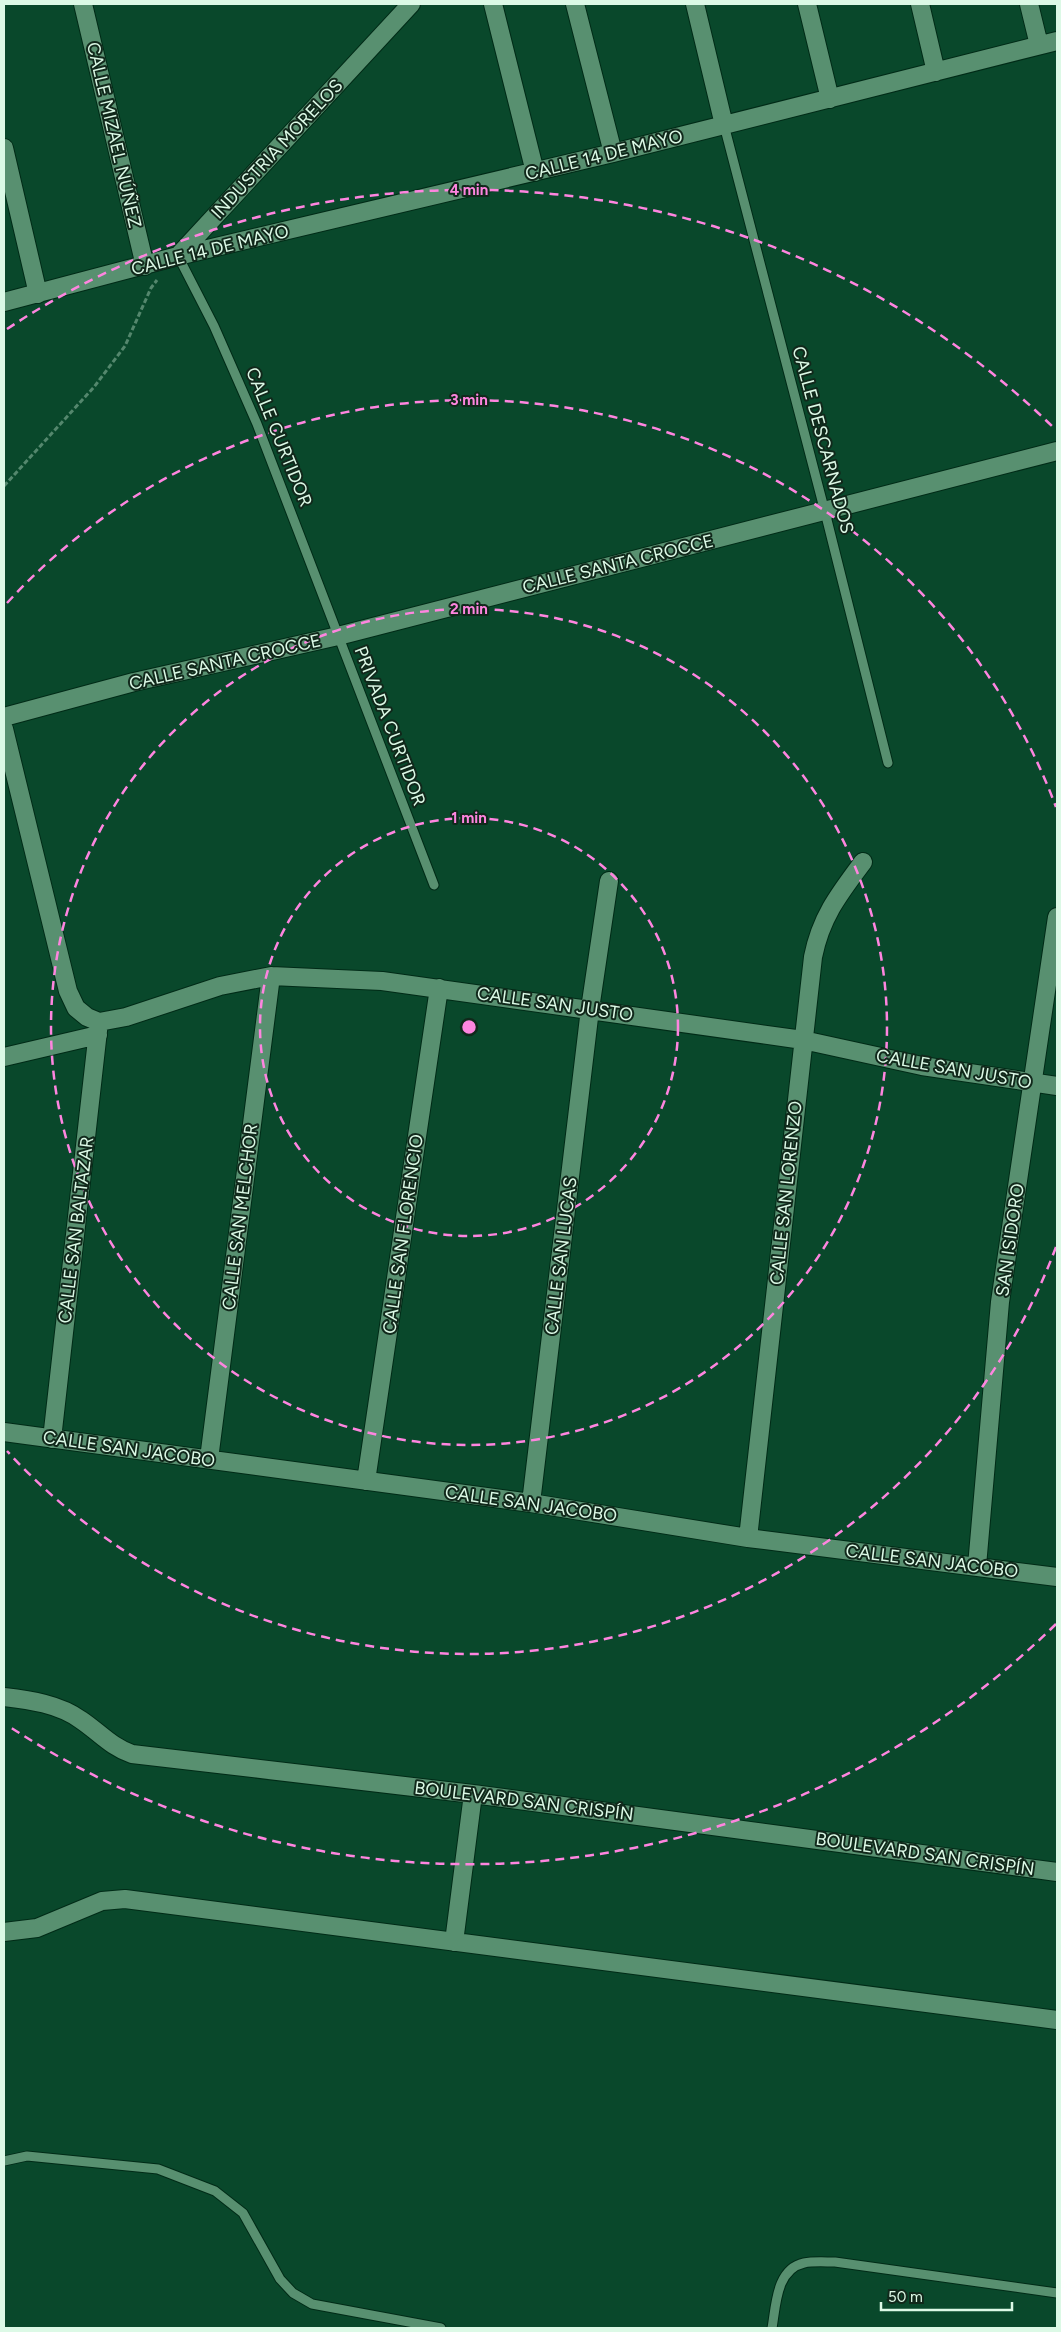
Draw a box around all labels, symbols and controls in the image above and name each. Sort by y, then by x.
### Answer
street label: CALLE MIZAEL NÚÑEZ [82,40,146,230]
street label: INDUSTRIA MORELOS [207,75,347,223]
street label: CALLE 14 DE MAYO [523,125,685,185]
text: 4 min [450,181,488,199]
street label: CALLE 14 DE MAYO [129,220,291,280]
street label: CALLE DESCARNADOS [787,344,859,536]
street label: CALLE CURTIDOR [241,364,317,510]
text: 3 min [450,391,488,409]
street label: CALLE SANTA CROCCE [520,530,716,598]
text: 2 min [450,600,488,618]
street label: CALLE SANTA CROCCE [127,629,323,695]
street label: PRIVADA CURTIDOR [349,643,431,809]
text: 1 min [451,809,487,827]
street label: CALLE SAN JUSTO [475,982,635,1026]
centre of rings [460,1018,478,1036]
street label: CALLE SAN JUSTO [875,1044,1034,1094]
street label: CALLE SAN LORENZO [765,1100,807,1286]
street label: CALLE SAN MELCHOR [218,1123,262,1311]
street label: CALLE SAN FLORENCIO [378,1133,428,1335]
street label: CALLE SAN BALTAZAR [54,1136,98,1324]
street label: CALLE SAN LUCAS [540,1176,582,1336]
street label: SAN ISIDORO [991,1182,1029,1298]
street label: CALLE SAN JACOBO [42,1426,217,1472]
street label: CALLE SAN JACOBO [444,1481,619,1527]
street label: CALLE SAN JACOBO [845,1540,1020,1582]
street label: BOULEVARD SAN CRISPÍN [413,1777,635,1825]
street label: BOULEVARD SAN CRISPÍN [814,1828,1036,1880]
scale bar [881,2280,1012,2312]
text: 50 m [888,2288,923,2306]

